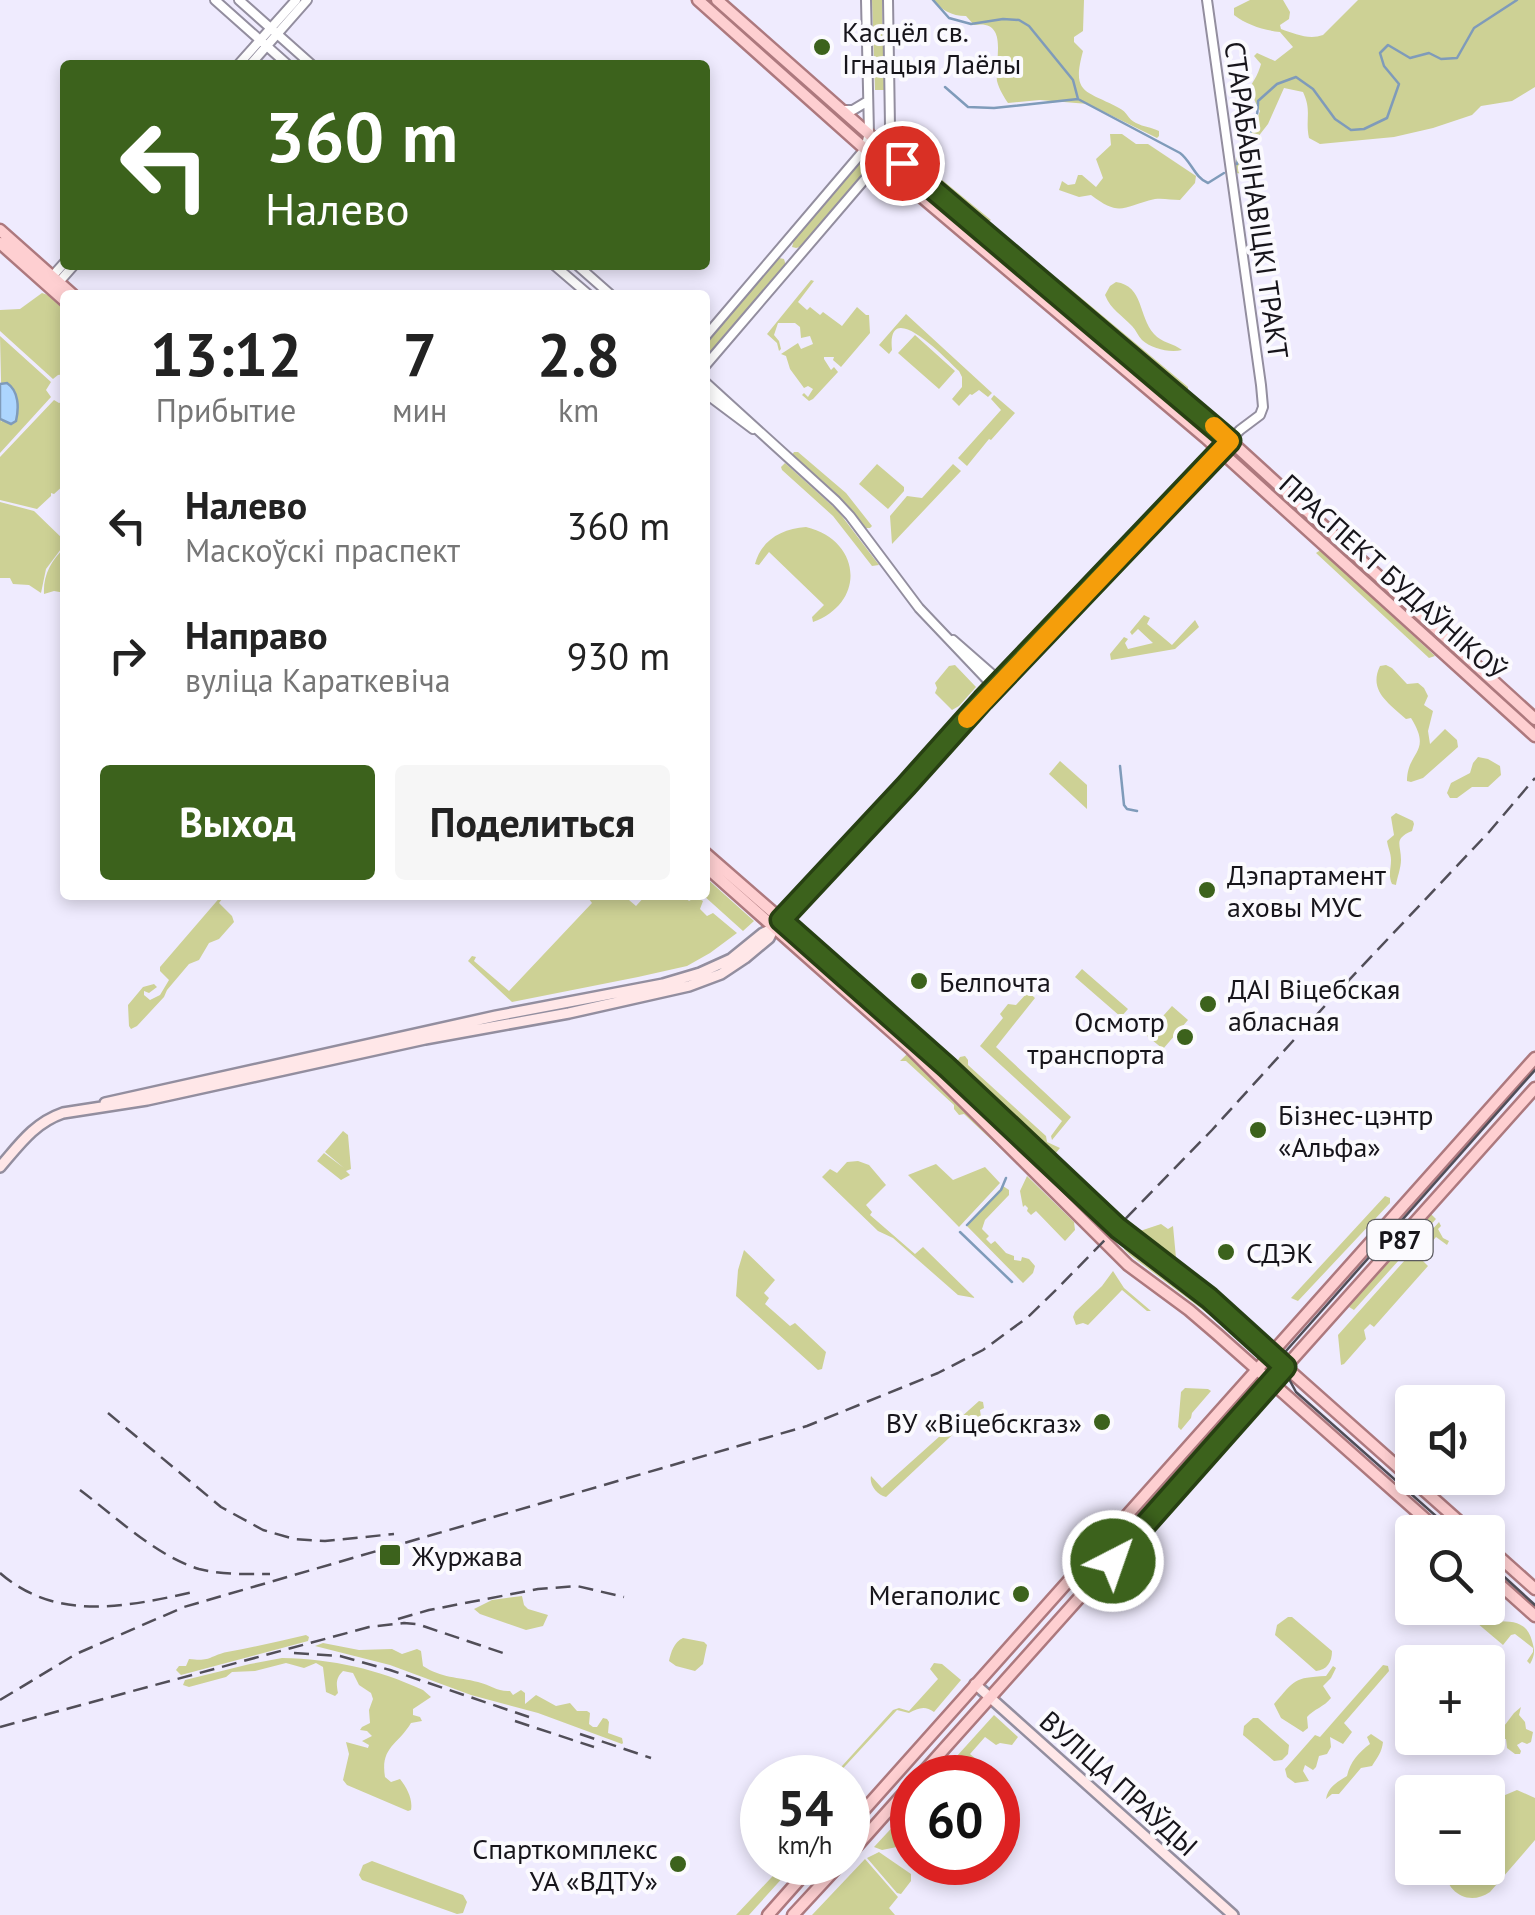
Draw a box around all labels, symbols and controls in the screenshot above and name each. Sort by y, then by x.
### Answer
place label: Касцёл св. Ігнацыя Лаёлы [842,13,1021,82]
marker: Касцёл св. Ігнацыя Лаёлы [811,36,833,58]
street label: СТАРАБАБІНАВІЦКІ ТРАКТ [1216,39,1298,362]
text: 360 m [265,91,458,181]
icon: left [100,100,230,230]
pin [860,121,945,206]
icon: arrive [875,136,930,191]
text: Налево [265,179,410,237]
text: 13:12 [150,315,302,393]
text: 7 [403,315,437,393]
text: 2.8 [537,315,620,393]
text: Прибытие [156,389,296,431]
text: мин [392,389,447,431]
text: km [558,389,599,431]
street label: ПРАСПЕКТ БУДАЎНІКОЎ [1272,465,1514,689]
text: Налево [185,480,307,529]
icon: left [100,498,155,553]
text: 360 m [567,501,670,550]
text: Маскоўскі праспект [185,529,460,571]
text: Направо [185,610,328,659]
icon: right [100,628,155,683]
text: 930 m [567,631,670,680]
text: вуліца Караткевіча [185,659,451,701]
button: Выход [100,765,375,880]
button: Поделиться [395,765,670,880]
place label: Дэпартамент аховы МУС [1227,856,1387,925]
marker: Дэпартамент аховы МУС [1196,879,1218,901]
place label: Белпочта [939,963,1051,1000]
marker: Белпочта [908,970,930,992]
place label: ДАІ Віцебская абласная [1228,970,1400,1039]
marker: ДАІ Віцебская абласная [1197,993,1219,1015]
place label: Осмотр транспорта [1027,1003,1165,1072]
marker: Осмотр транспорта [1174,1026,1196,1048]
place label: Бізнес-цэнтр «Альфа» [1278,1096,1434,1165]
marker: Бізнес-цэнтр «Альфа» [1247,1119,1269,1141]
road number: Р87 [1368,1220,1432,1260]
place label: СДЭК [1246,1234,1313,1271]
marker: СДЭК [1215,1241,1237,1263]
map controls [1395,1385,1505,1885]
button: sound [1395,1385,1505,1495]
place label: ВУ «Віцебскгаз» [886,1404,1082,1441]
marker: ВУ «Віцебскгаз» [1091,1411,1113,1433]
position arrow [1061,1509,1165,1613]
button: search [1395,1515,1505,1625]
place label: Журжава [411,1537,523,1574]
marker: Журжава [377,1542,403,1568]
place label: Мегаполис [869,1576,1001,1613]
marker: Мегаполис [1010,1583,1032,1605]
button: + [1395,1645,1505,1755]
street label: ВУЛІЦА ПРАЎДЫ [1032,1702,1206,1864]
speed limit sign: 60 [890,1755,1020,1885]
text: 54 [777,1775,833,1840]
button: − [1395,1775,1505,1885]
text: km/h [778,1829,832,1861]
place label: Спарткомплекс УА «ВДТУ» [472,1830,658,1899]
marker: Спарткомплекс УА «ВДТУ» [667,1853,689,1875]

